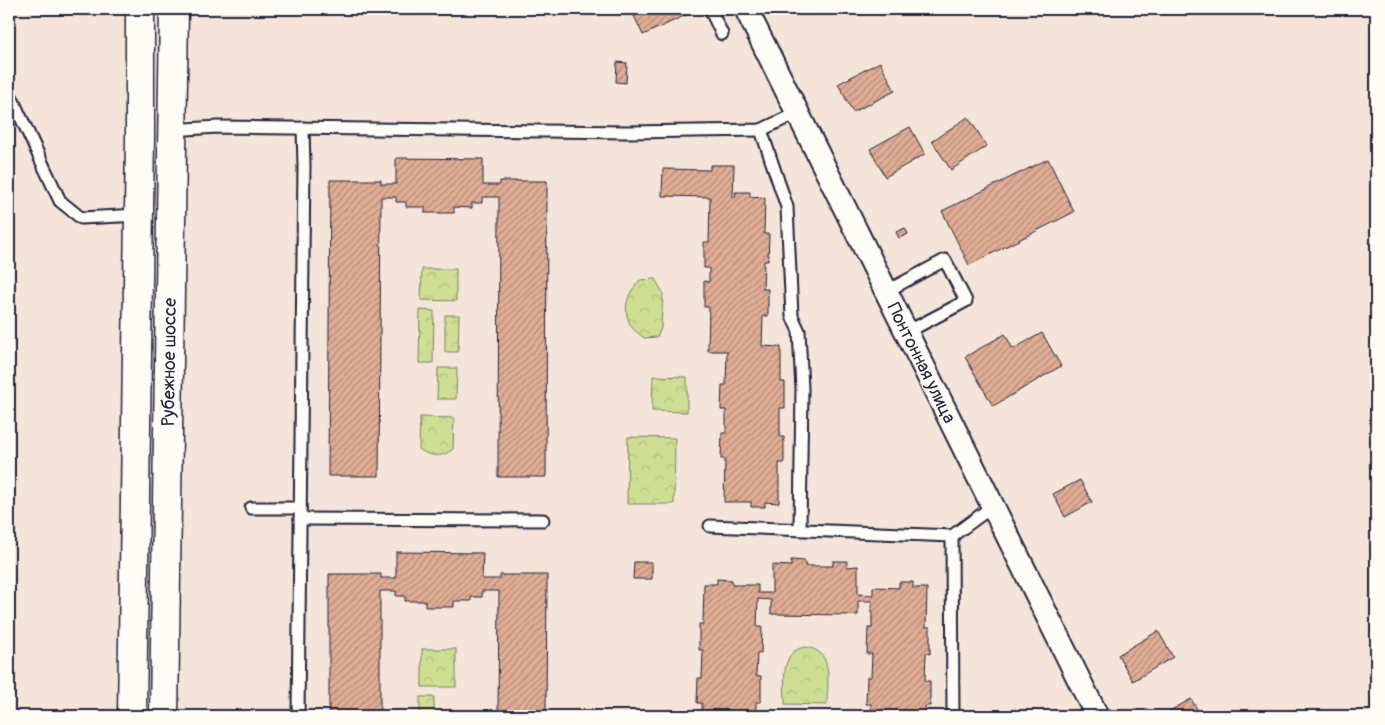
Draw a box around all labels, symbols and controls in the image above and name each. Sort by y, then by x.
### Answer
street label: Рубежное шоссе [157,298,182,426]
street label: Понтонная улица [882,299,961,427]

